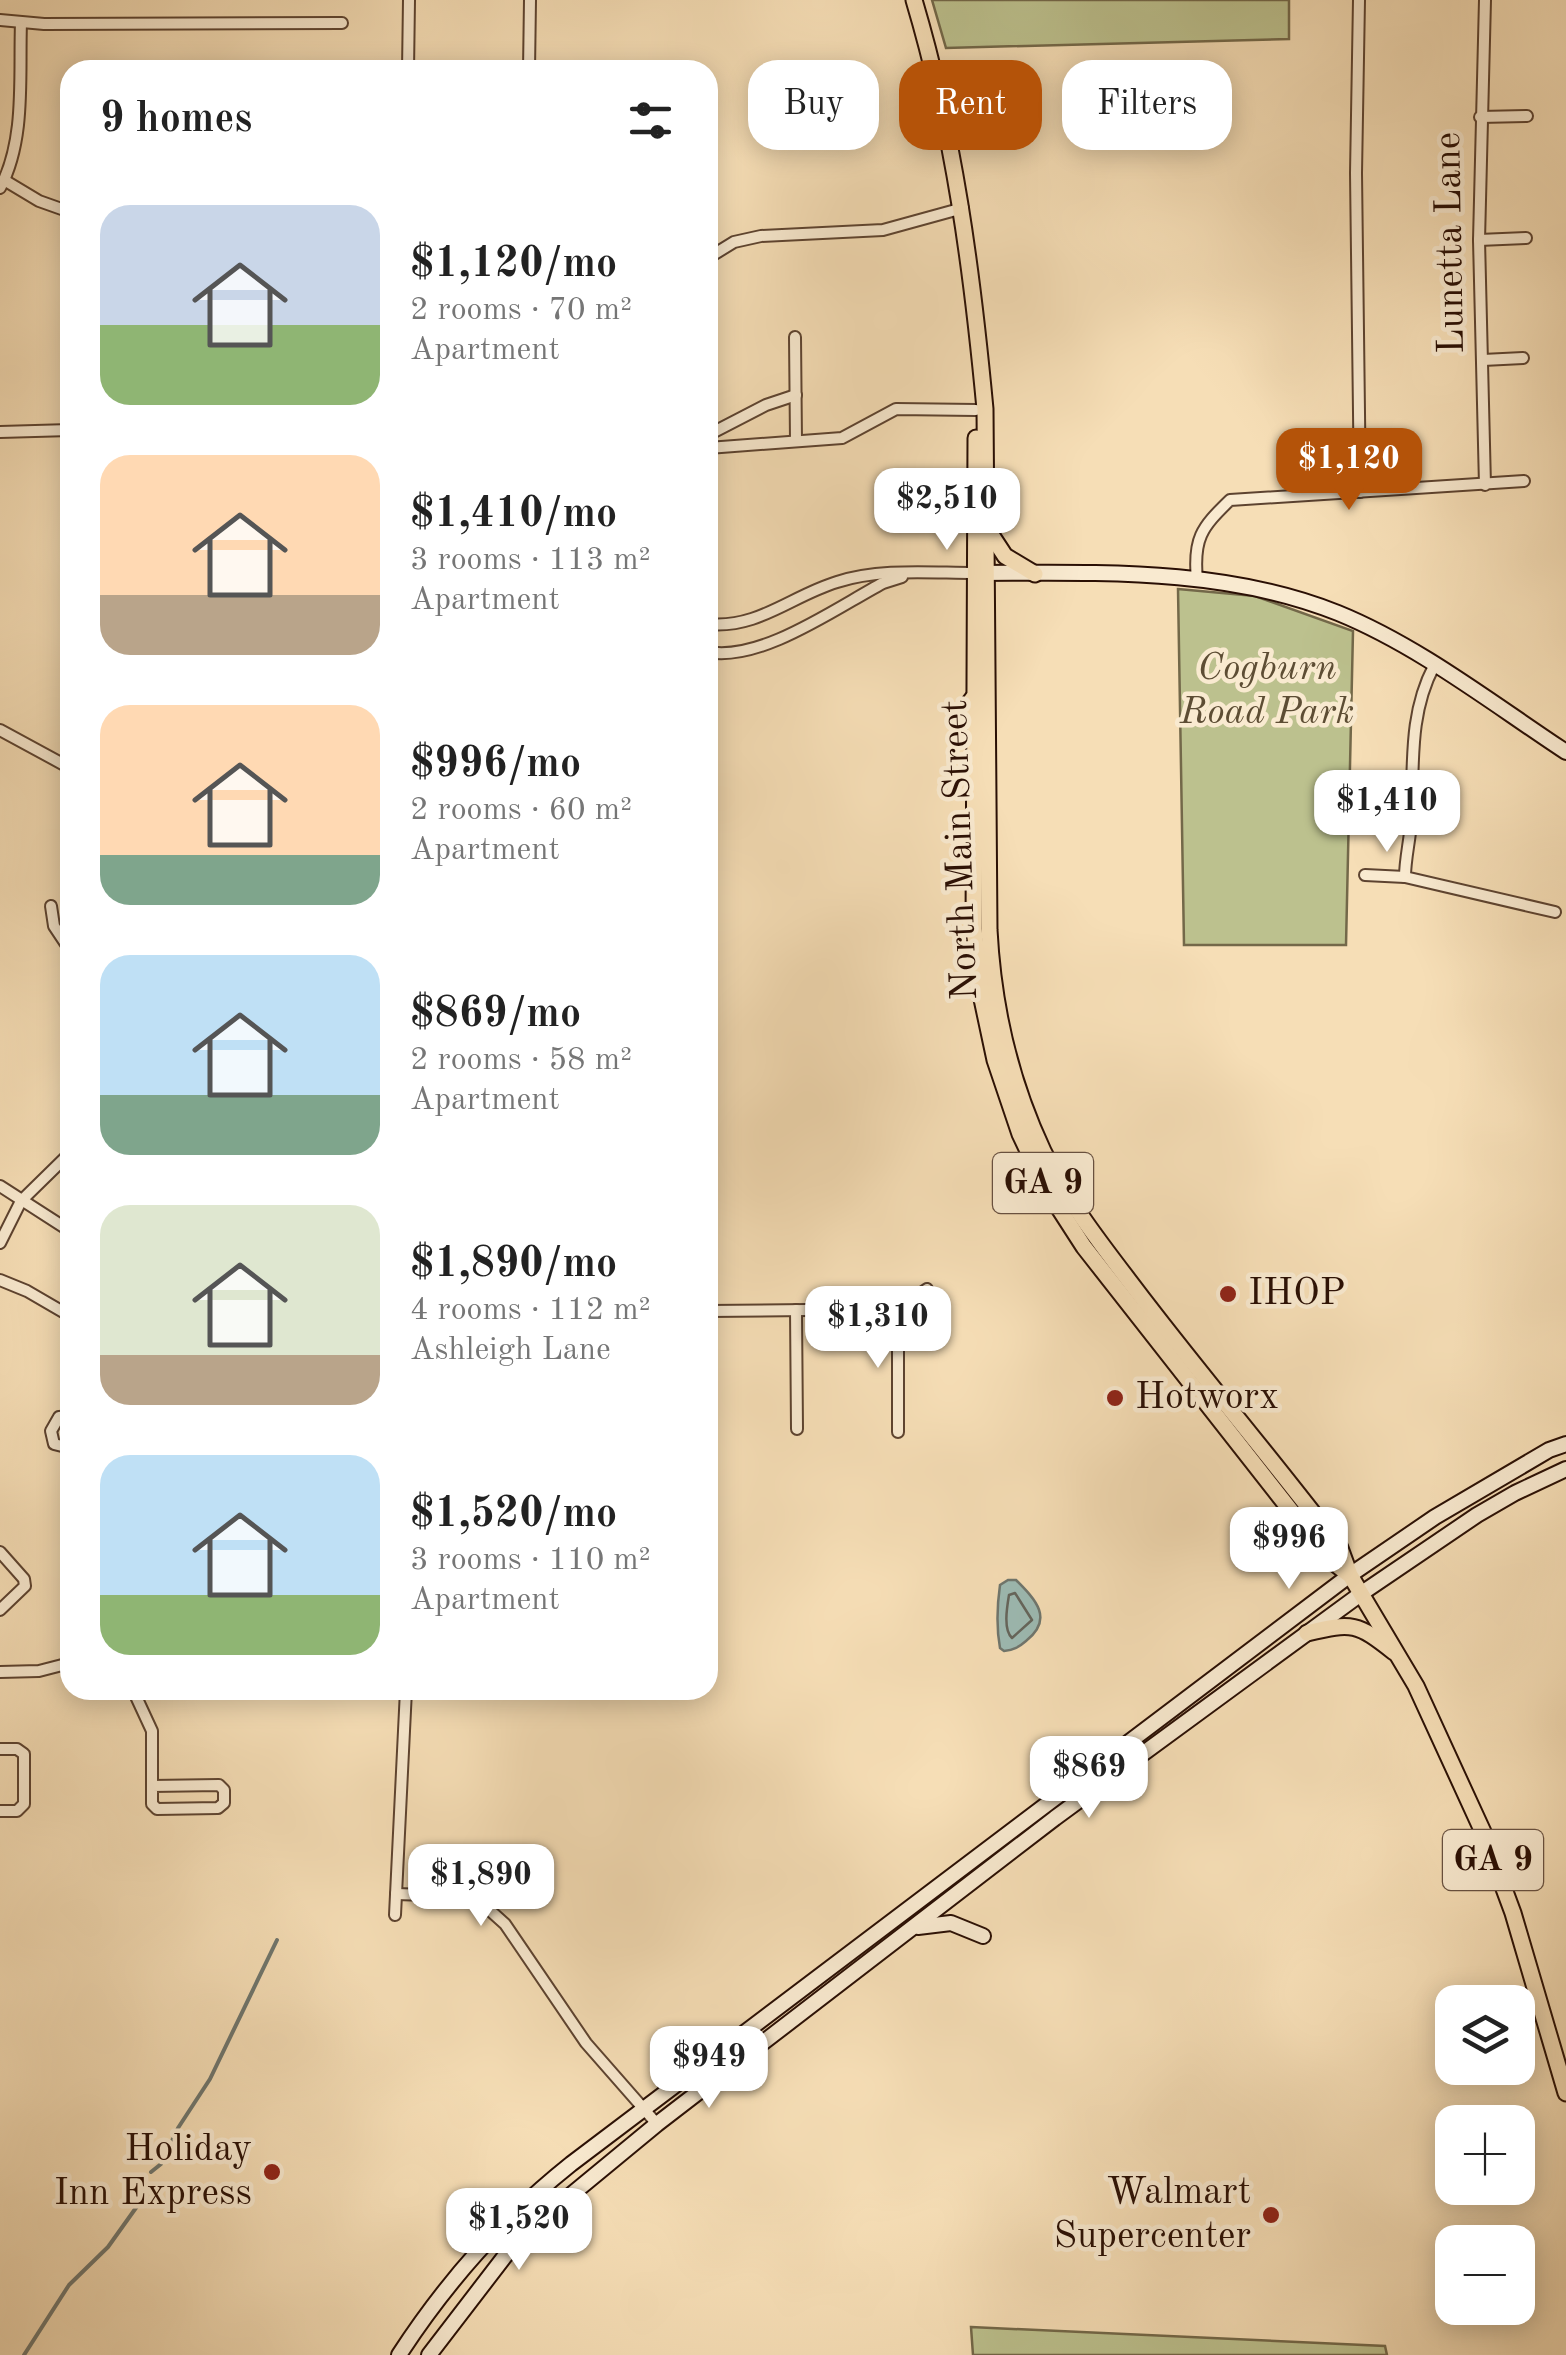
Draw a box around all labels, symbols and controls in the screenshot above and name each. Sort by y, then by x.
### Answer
chip: Buy [748,60,879,150]
chip: Rent [899,60,1042,150]
chip: Filters [1062,60,1232,150]
icon: filters [623,93,678,148]
text: 9 homes [100,99,252,141]
street label: Lunetta Lane [1430,132,1472,354]
text: $1,120/mo [410,244,617,286]
icon: home [180,245,300,365]
text: 2 rooms · 70 m² [410,295,632,327]
text: Apartment [410,335,560,367]
pin: $1,120 [1268,428,1430,513]
text: $1,120 [1298,444,1400,476]
pin: $2,510 [866,468,1028,553]
text: $2,510 [896,484,998,516]
text: $1,410/mo [410,494,617,536]
icon: home [180,495,300,615]
text: 3 rooms · 113 m² [410,545,651,577]
text: Apartment [410,585,560,617]
park label: Cogburn Road Park [1179,650,1354,732]
street label: North Main Street [937,699,985,1001]
text: $996/mo [410,744,581,786]
icon: home [180,745,300,865]
pin: $1,410 [1306,770,1468,855]
text: $1,410 [1336,786,1438,818]
text: 2 rooms · 60 m² [410,795,632,827]
text: Apartment [410,835,560,867]
text: $869/mo [410,994,581,1036]
icon: home [180,995,300,1115]
text: 2 rooms · 58 m² [410,1045,632,1077]
text: Apartment [410,1085,560,1117]
road number: GA 9 [993,1153,1093,1213]
text: $1,890/mo [410,1244,617,1286]
icon: home [180,1245,300,1365]
place label: IHOP [1248,1275,1345,1313]
marker: IHOP [1217,1283,1239,1305]
pin: $1,310 [797,1286,959,1371]
text: 4 rooms · 112 m² [410,1295,651,1327]
text: $1,310 [827,1302,929,1334]
text: Ashleigh Lane [410,1335,611,1367]
place label: Hotworx [1135,1379,1279,1417]
marker: Hotworx [1104,1387,1126,1409]
text: $1,520/mo [410,1494,617,1536]
icon: home [180,1495,300,1615]
pin: $996 [1230,1507,1348,1592]
text: $996 [1252,1523,1326,1555]
text: 3 rooms · 110 m² [410,1545,651,1577]
text: Apartment [410,1585,560,1617]
pin: $869 [1030,1736,1148,1821]
text: $869 [1052,1752,1126,1784]
road number: GA 9 [1443,1830,1543,1890]
pin: $1,890 [400,1844,562,1929]
text: $1,890 [430,1860,532,1892]
map controls [1435,1985,1535,2325]
button: layers [1435,1985,1535,2085]
pin: $949 [650,2026,768,2111]
text: $949 [672,2042,746,2074]
button: + [1435,2105,1535,2205]
place label: Holiday Inn Express [54,2131,252,2213]
marker: Holiday Inn Express [261,2161,283,2183]
place label: Walmart Supercenter [1053,2174,1251,2256]
pin: $1,520 [438,2188,600,2273]
text: $1,520 [468,2204,570,2236]
marker: Walmart Supercenter [1260,2204,1282,2226]
button: − [1435,2225,1535,2325]

